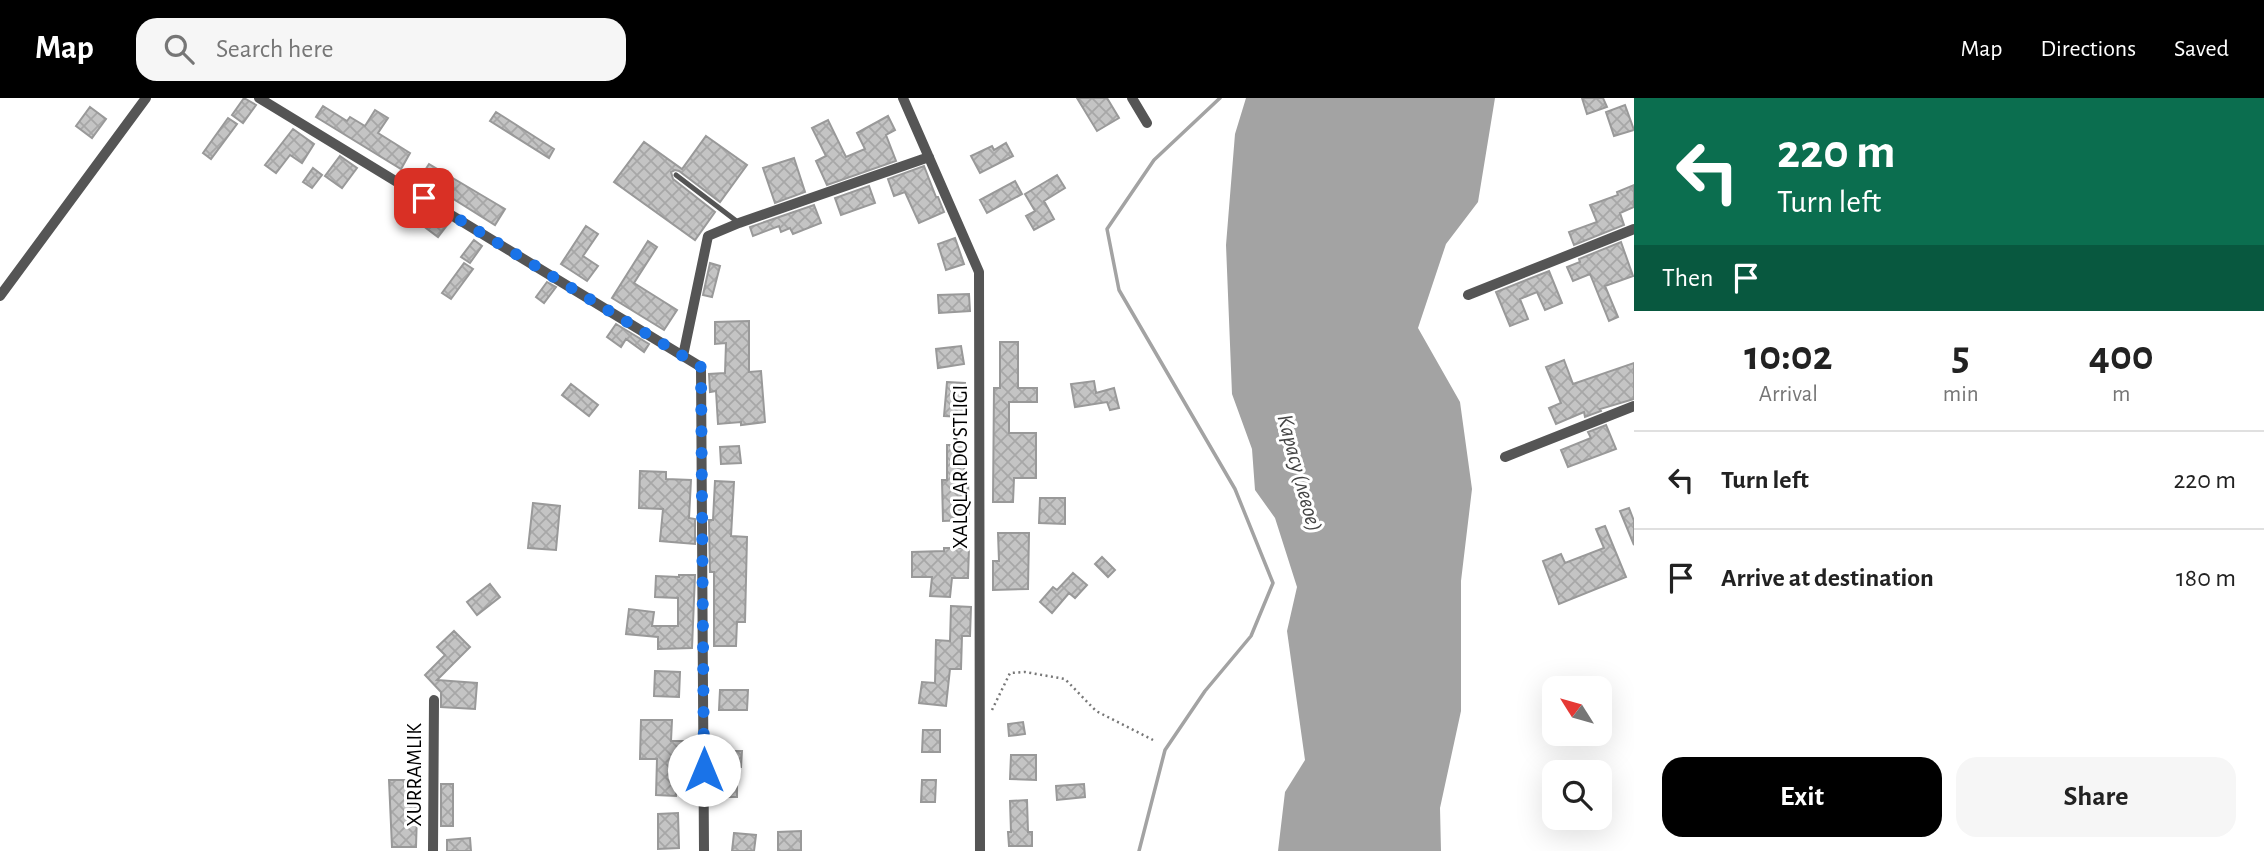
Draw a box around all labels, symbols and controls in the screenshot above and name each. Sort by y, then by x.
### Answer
search box [136,18,626,81]
icon: search [160,30,198,68]
text: Map [35,32,94,65]
text: Search here [216,36,334,62]
text: Map [1960,37,2002,61]
text: Directions [2040,37,2136,61]
text: Saved [2174,37,2229,61]
icon: left [1662,126,1753,217]
text: 220 m [1777,128,1896,177]
pin [394,168,454,228]
icon: arrive [405,179,443,217]
text: Turn left [1777,186,1881,218]
icon: arrive [1727,259,1765,297]
text: Then [1662,265,1713,291]
text: 10:02 [1744,335,1833,377]
text: 5 [1952,335,1970,377]
text: 400 [2089,335,2154,377]
text: Arrival [1759,383,1818,406]
text: min [1943,383,1979,406]
text: m [2112,383,2130,406]
street label: XALQLAR DO'STLIGI [950,385,971,549]
water label: Карасу (левое) [1272,412,1326,534]
icon: left [1662,461,1700,499]
text: Turn left [1721,467,1809,493]
text: 220 m [2174,467,2236,493]
icon: arrive [1662,559,1700,597]
text: Arrive at destination [1721,565,1934,591]
text: 180 m [2176,565,2236,591]
north arrow [1542,676,1612,746]
map controls [1542,676,1612,830]
street label: XURRAMLIK [404,723,425,827]
position arrow [667,733,741,807]
button: Exit [1662,757,1942,837]
button: Share [1956,757,2236,837]
button: search [1542,760,1612,830]

